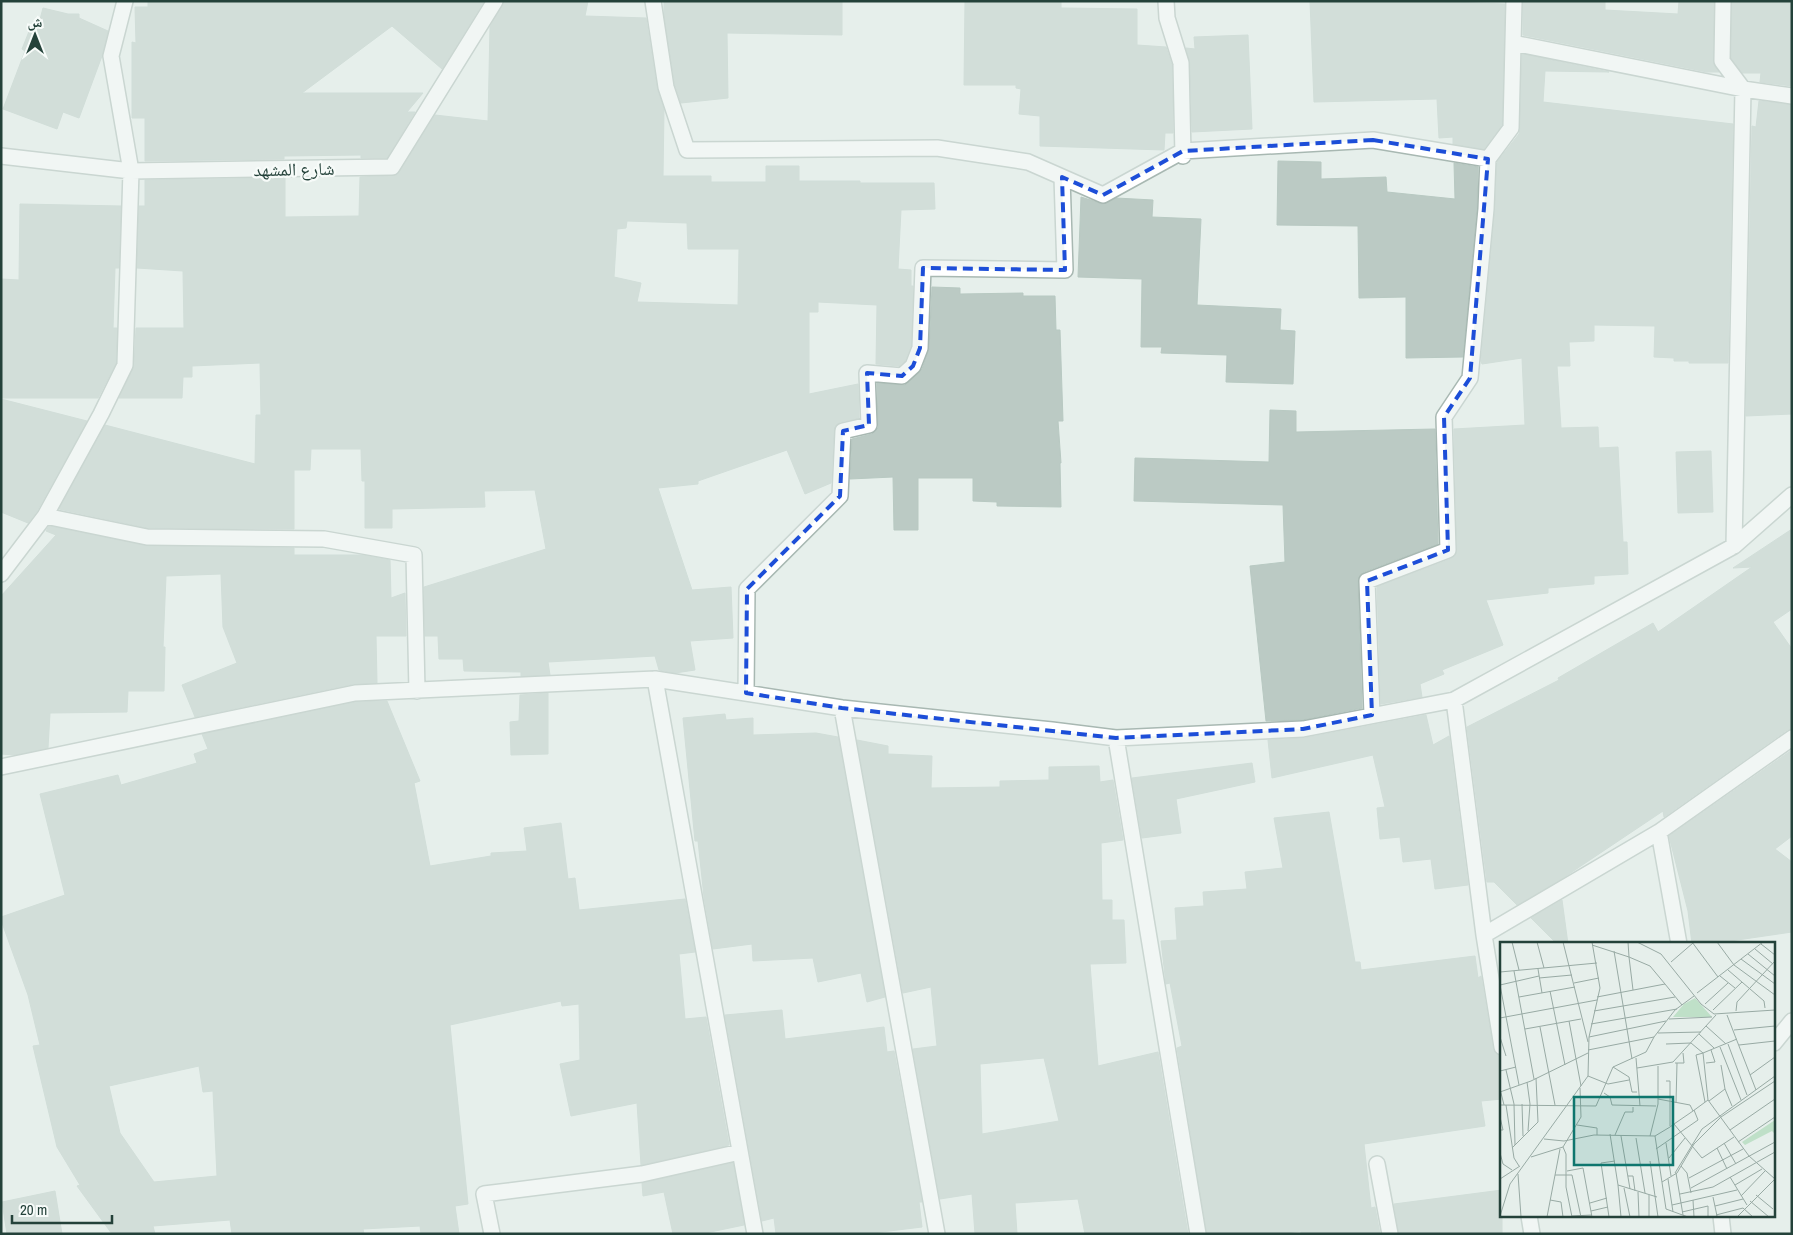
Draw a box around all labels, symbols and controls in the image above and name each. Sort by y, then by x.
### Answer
north arrow [10,10,60,60]
text: ش [28,13,43,31]
street label: شارع المشهد [253,156,335,182]
inset map [1500,942,1776,1218]
scale bar [12,1192,112,1224]
text: 20 m [20,1199,47,1220]

